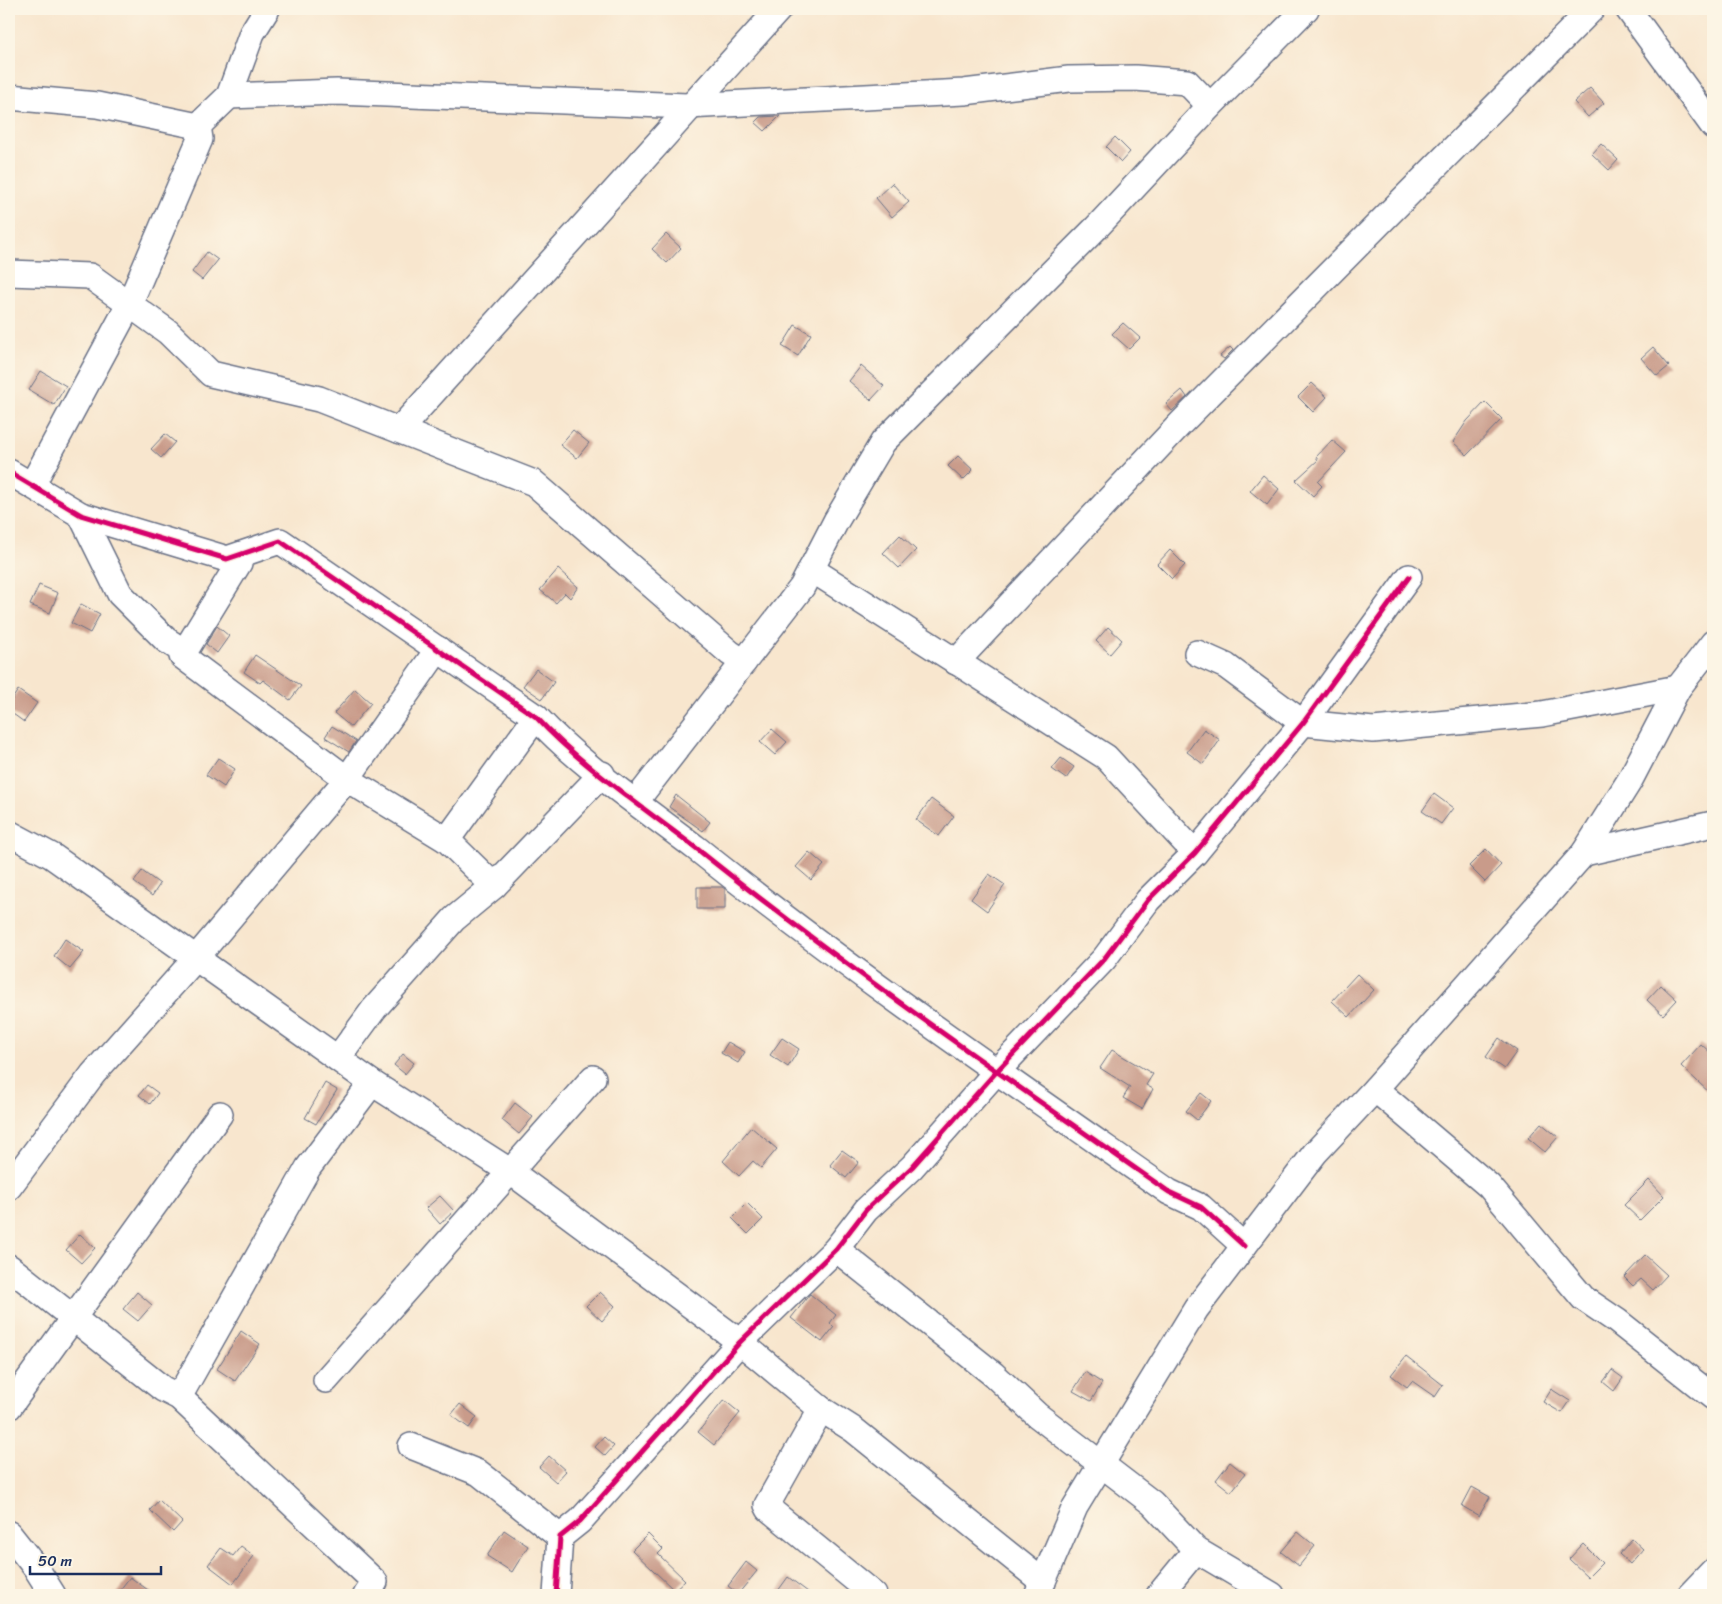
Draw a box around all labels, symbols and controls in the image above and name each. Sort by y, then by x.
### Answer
scale bar [30,1544,161,1576]
text: 50 m [38,1548,73,1574]

